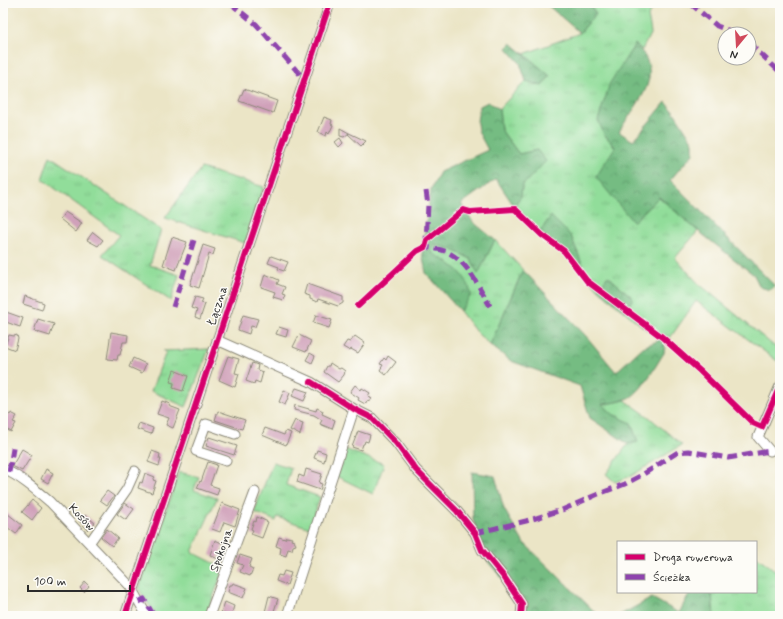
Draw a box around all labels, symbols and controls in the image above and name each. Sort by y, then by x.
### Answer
north arrow [717,26,757,66]
text: N [729,47,740,62]
street label: Łączna [204,284,232,328]
street label: Kosów [64,500,98,535]
street label: Spokojna [207,526,237,574]
legend [617,541,757,593]
text: Droga rowerowa [653,550,733,566]
scale bar [28,567,130,593]
text: Ścieżka [653,570,691,586]
text: 100 m [34,574,66,590]

